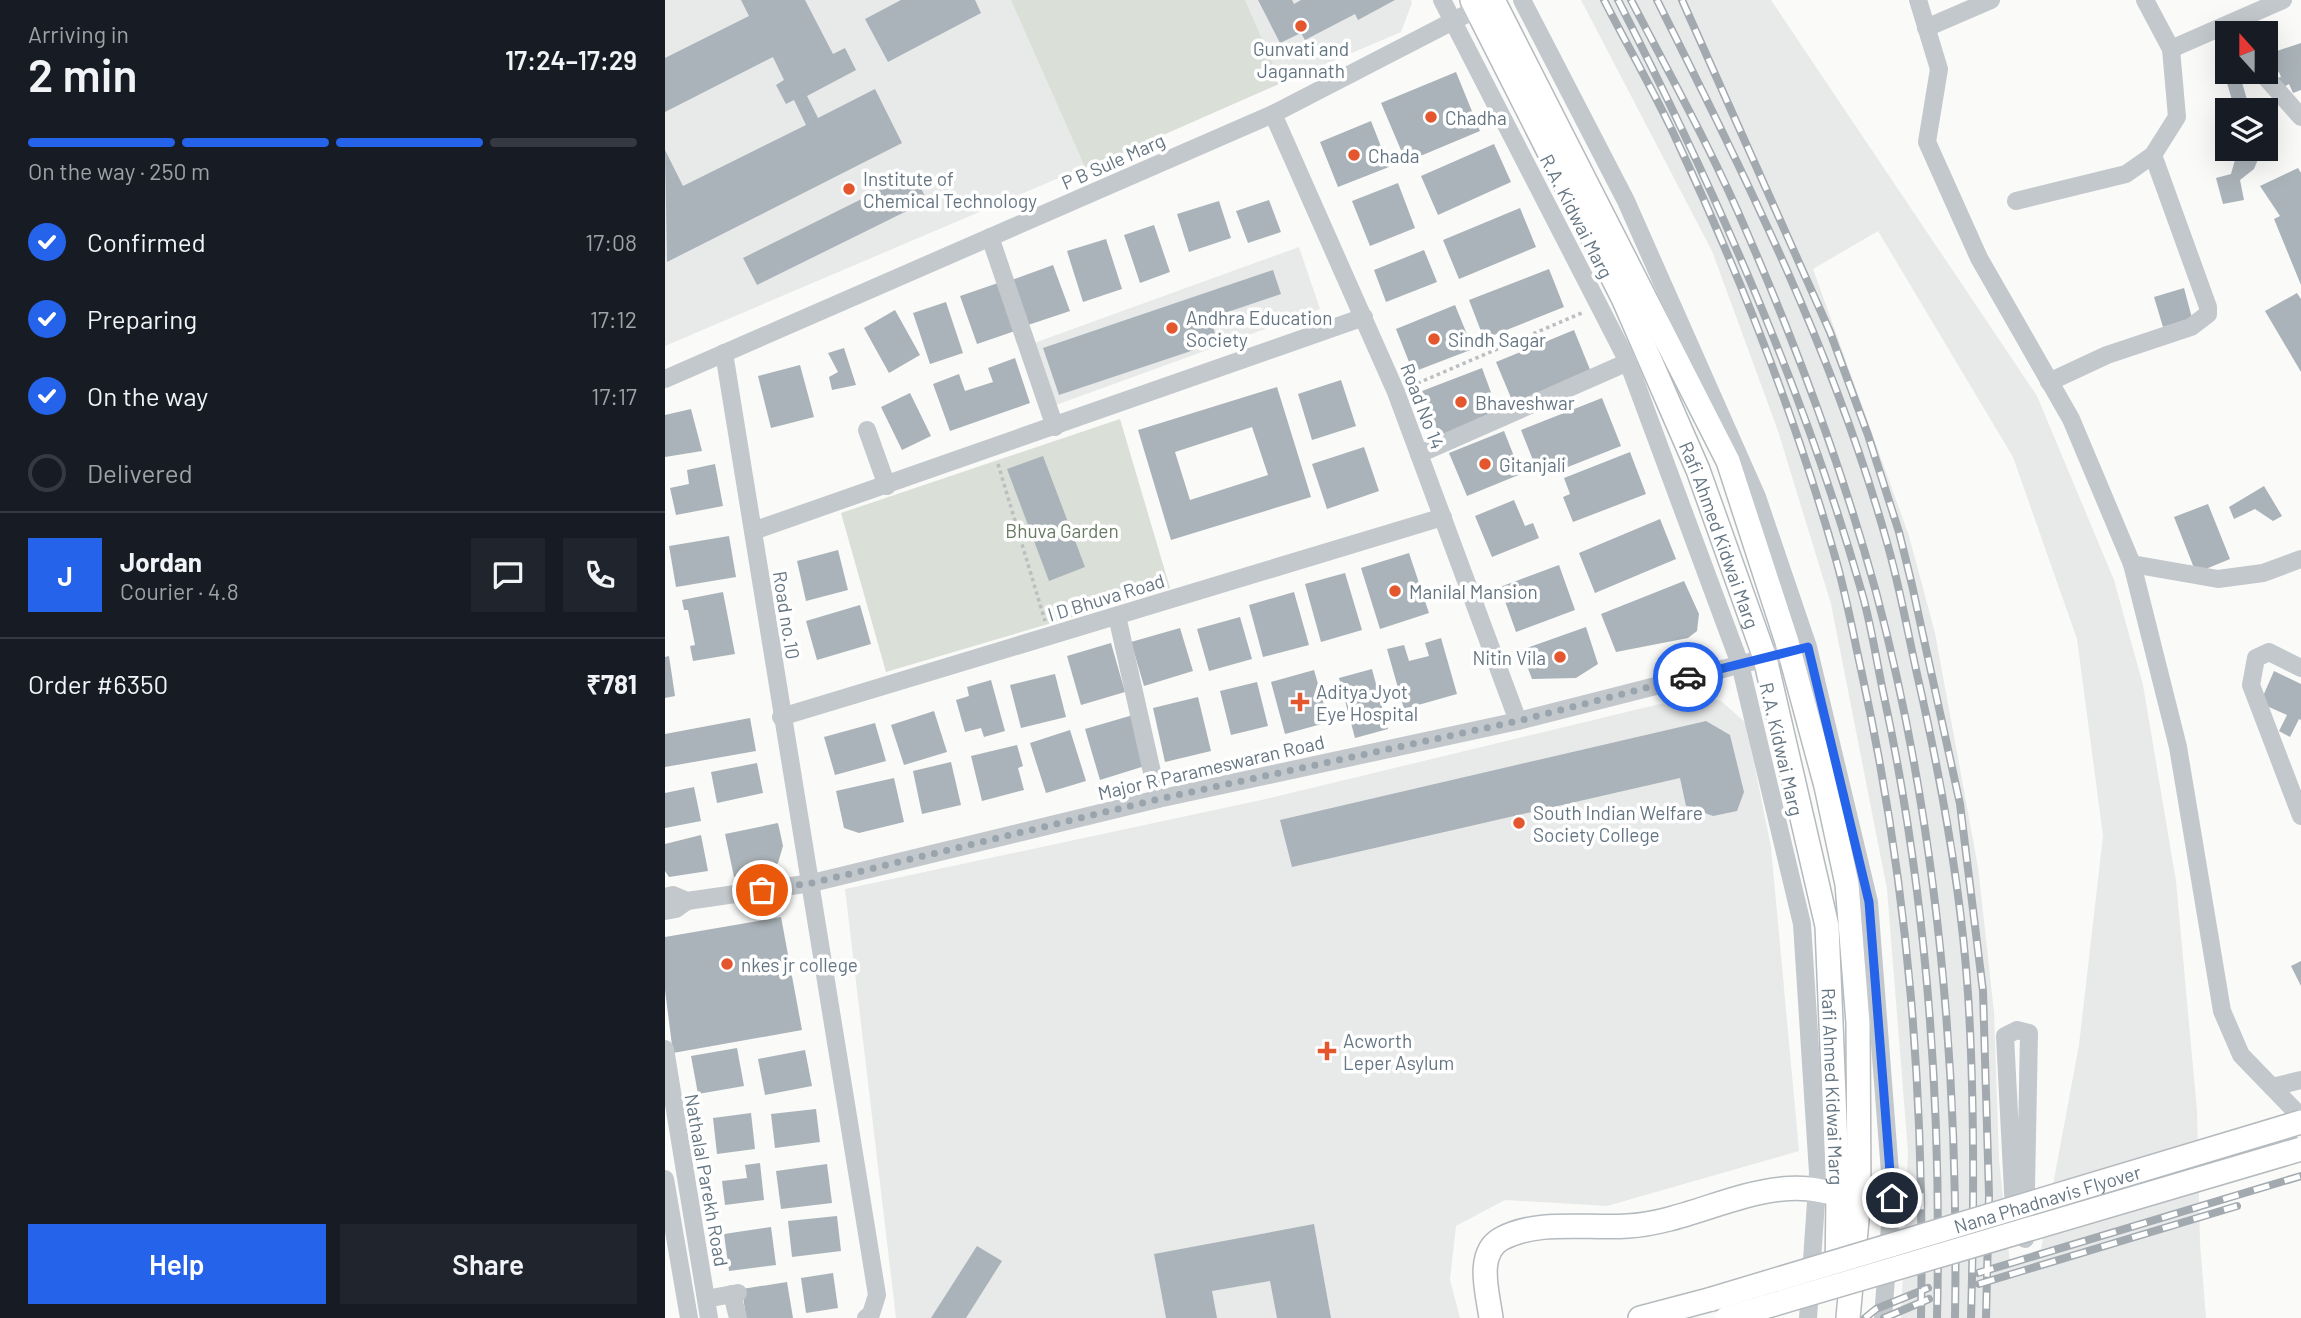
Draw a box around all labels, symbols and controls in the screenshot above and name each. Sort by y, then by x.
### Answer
marker: Gunvati and Jagannath [1293,18,1309,34]
text: Arriving in [28,20,129,48]
north arrow [2215,21,2279,84]
map controls [2215,21,2278,161]
place label: Gunvati and Jagannath [1253,37,1349,82]
text: 17:24–17:29 [505,44,637,75]
text: 2 min [28,46,137,101]
button: layers [2215,98,2278,161]
place label: Chadha [1445,106,1507,129]
marker: Chadha [1423,109,1439,125]
street label: P B Sule Marg [1058,128,1168,194]
place label: Chada [1368,144,1420,167]
marker: Chada [1346,147,1362,163]
street label: R.A. Kidwai Marg [1536,150,1618,282]
text: On the way · 250 m [28,157,210,185]
place label: Institute of Chemical Technology [863,167,1037,212]
marker: Institute of Chemical Technology [841,181,857,197]
icon: check [28,223,66,261]
text: Confirmed [87,226,206,257]
text: 17:08 [585,228,637,256]
icon: check [28,300,66,338]
text: Preparing [87,303,197,334]
text: 17:12 [590,305,637,333]
place label: Andhra Education Society [1186,306,1333,351]
marker: Andhra Education Society [1164,320,1180,336]
place label: Sindh Sagar [1448,328,1546,351]
marker: Sindh Sagar [1426,331,1442,347]
street label: Road No 14 [1396,360,1450,452]
icon: check [28,377,66,415]
text: On the way [87,380,208,411]
text: 17:17 [591,382,637,410]
place label: Bhaveshwar [1475,391,1575,414]
marker: Bhaveshwar [1453,394,1469,410]
street label: Rafi Ahmed Kidwai Marg [1675,438,1765,631]
place label: Gitanjali [1499,453,1566,476]
marker: Gitanjali [1477,456,1493,472]
text: Delivered [87,457,193,488]
park label: Bhuva Garden [1005,519,1119,542]
button: chat [471,538,545,612]
button: phone [563,538,637,612]
text: Jordan [120,546,202,577]
text: J [57,560,73,591]
street label: I D Bhuva Road [1045,568,1167,626]
street label: Road no.10 [769,569,805,661]
text: Courier · 4.8 [120,577,239,605]
place label: Manilal Mansion [1409,580,1538,603]
marker: Manilal Mansion [1387,583,1403,599]
courier [1653,642,1723,712]
place label: Nitin Vila [1472,646,1546,669]
marker: Nitin Vila [1552,649,1568,665]
icon: car [1669,658,1707,696]
text: Order #6350 [28,668,168,699]
text: ₹781 [586,668,637,699]
place label: Aditya Jyot Eye Hospital [1316,680,1418,725]
street label: R.A. Kidwai Marg [1755,680,1809,818]
marker: Aditya Jyot Eye Hospital [1290,692,1310,712]
street label: Major R Parameswaran Road [1095,730,1327,804]
place label: South Indian Welfare Society College [1533,801,1703,846]
marker: South Indian Welfare Society College [1511,815,1527,831]
pin [732,860,792,920]
icon: bag [743,871,781,909]
place label: nkes jr college [741,953,858,976]
marker: nkes jr college [719,956,735,972]
street label: Rafi Ahmed Kidwai Marg [1818,987,1849,1186]
place label: Acworth Leper Asylum [1343,1029,1454,1074]
marker: Acworth Leper Asylum [1317,1041,1337,1061]
street label: Nathalal Parekh Road [680,1092,734,1268]
street label: Nana Phadnavis Flyover [1951,1159,2143,1237]
pin [1862,1168,1922,1228]
icon: home [1873,1179,1911,1217]
button: Help [28,1224,326,1304]
button: Share [340,1224,637,1304]

